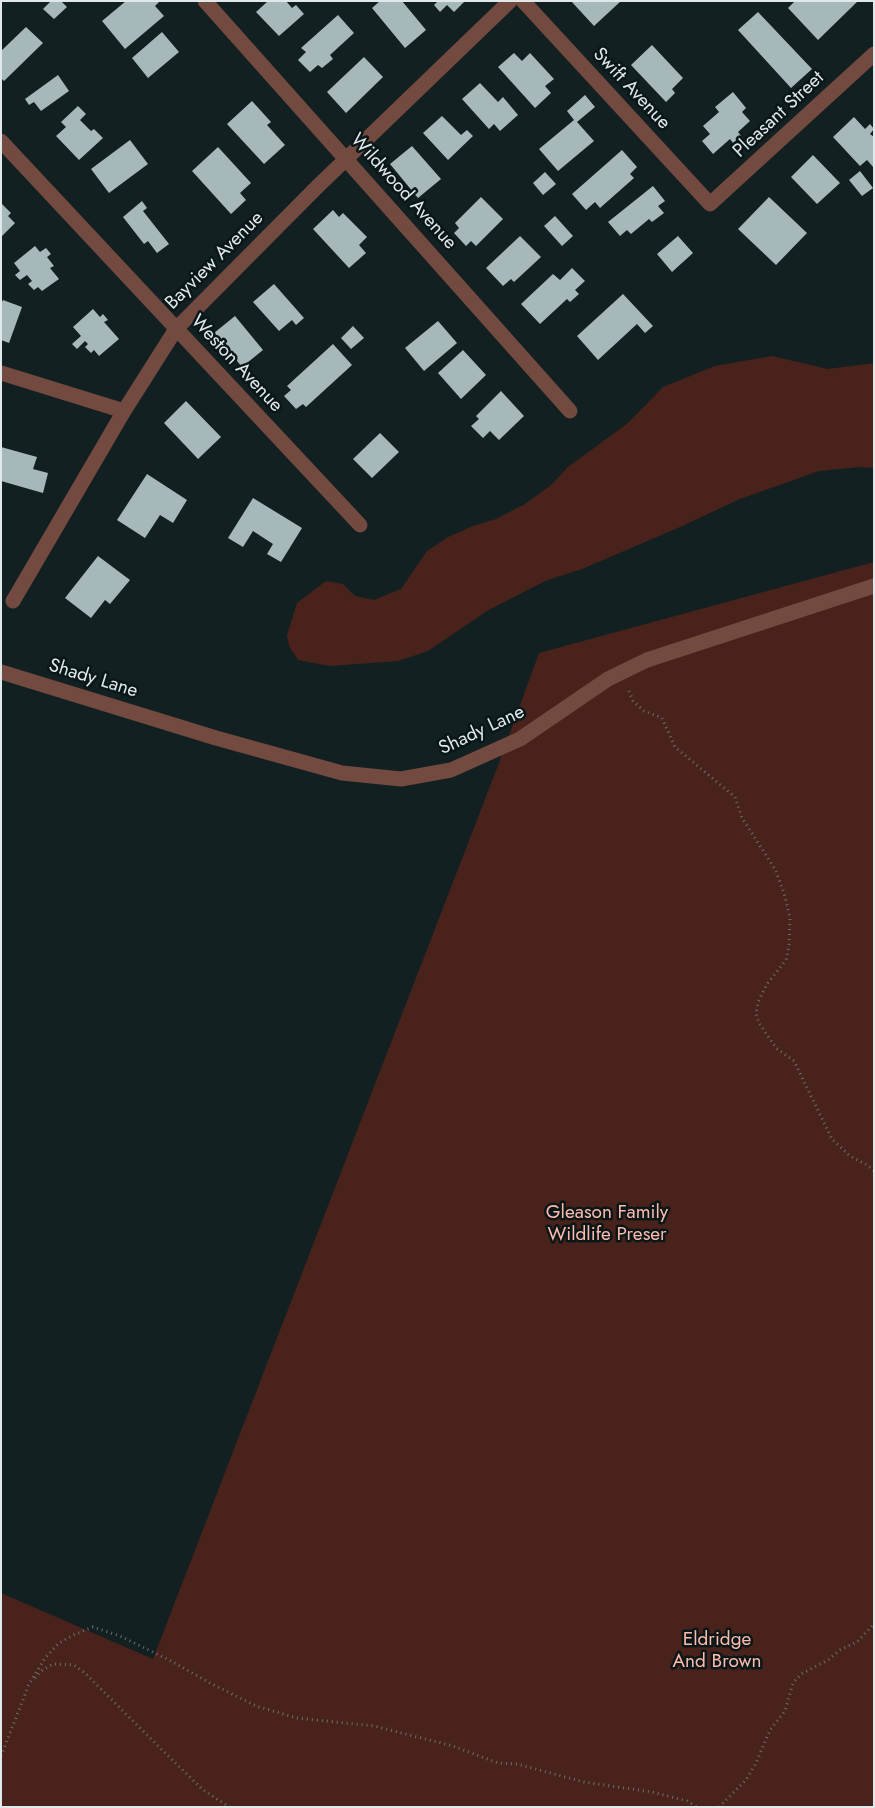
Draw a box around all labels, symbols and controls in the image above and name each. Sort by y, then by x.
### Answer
street label: Swift Avenue [587,44,675,134]
street label: Pleasant Street [729,67,829,163]
street label: Wildwood Avenue [345,129,461,255]
street label: Bayview Avenue [161,207,269,315]
street label: Weston Avenue [185,311,287,417]
street label: Shady Lane [46,655,140,703]
street label: Shady Lane [436,701,528,761]
park label: Gleason Family Wildlife Preser [546,1202,668,1246]
park label: Eldridge And Brown [673,1629,761,1673]

